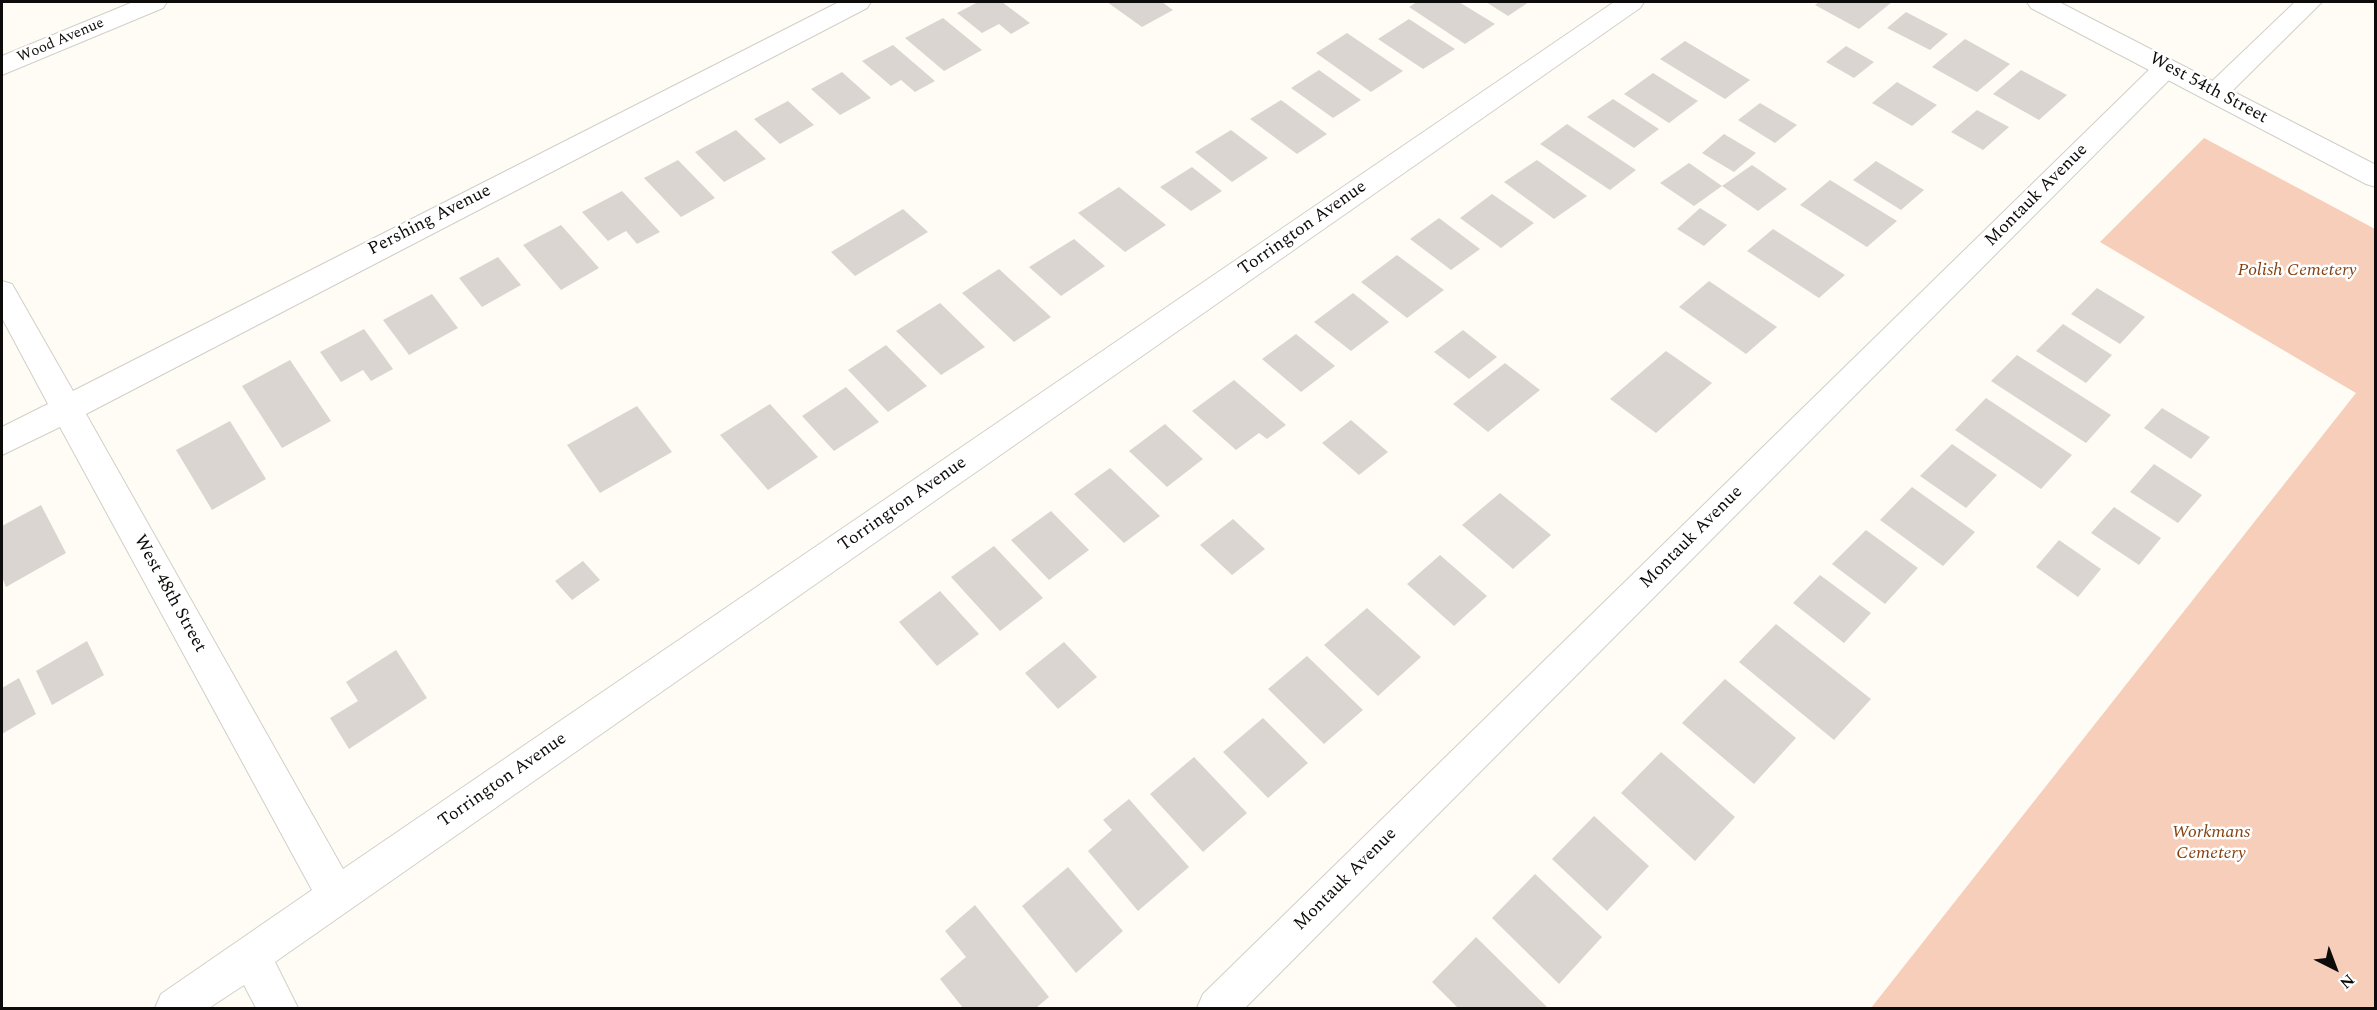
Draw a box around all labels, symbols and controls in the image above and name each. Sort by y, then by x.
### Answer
street label: Wood Avenue [15,15,107,67]
street label: West 54th Street [2145,49,2271,129]
street label: Montauk Avenue [1981,140,2093,252]
street label: Torrington Avenue [1235,177,1371,281]
street label: Pershing Avenue [365,181,495,261]
park label: Polish Cemetery [2238,260,2356,282]
street label: Torrington Avenue [835,453,971,557]
street label: Montauk Avenue [1636,482,1748,594]
street label: West 48th Street [128,531,210,657]
street label: Torrington Avenue [435,729,571,833]
park label: Workmans Cemetery [2172,822,2250,864]
street label: Montauk Avenue [1290,824,1402,936]
north arrow [2305,938,2365,998]
text: N [2334,968,2360,995]

